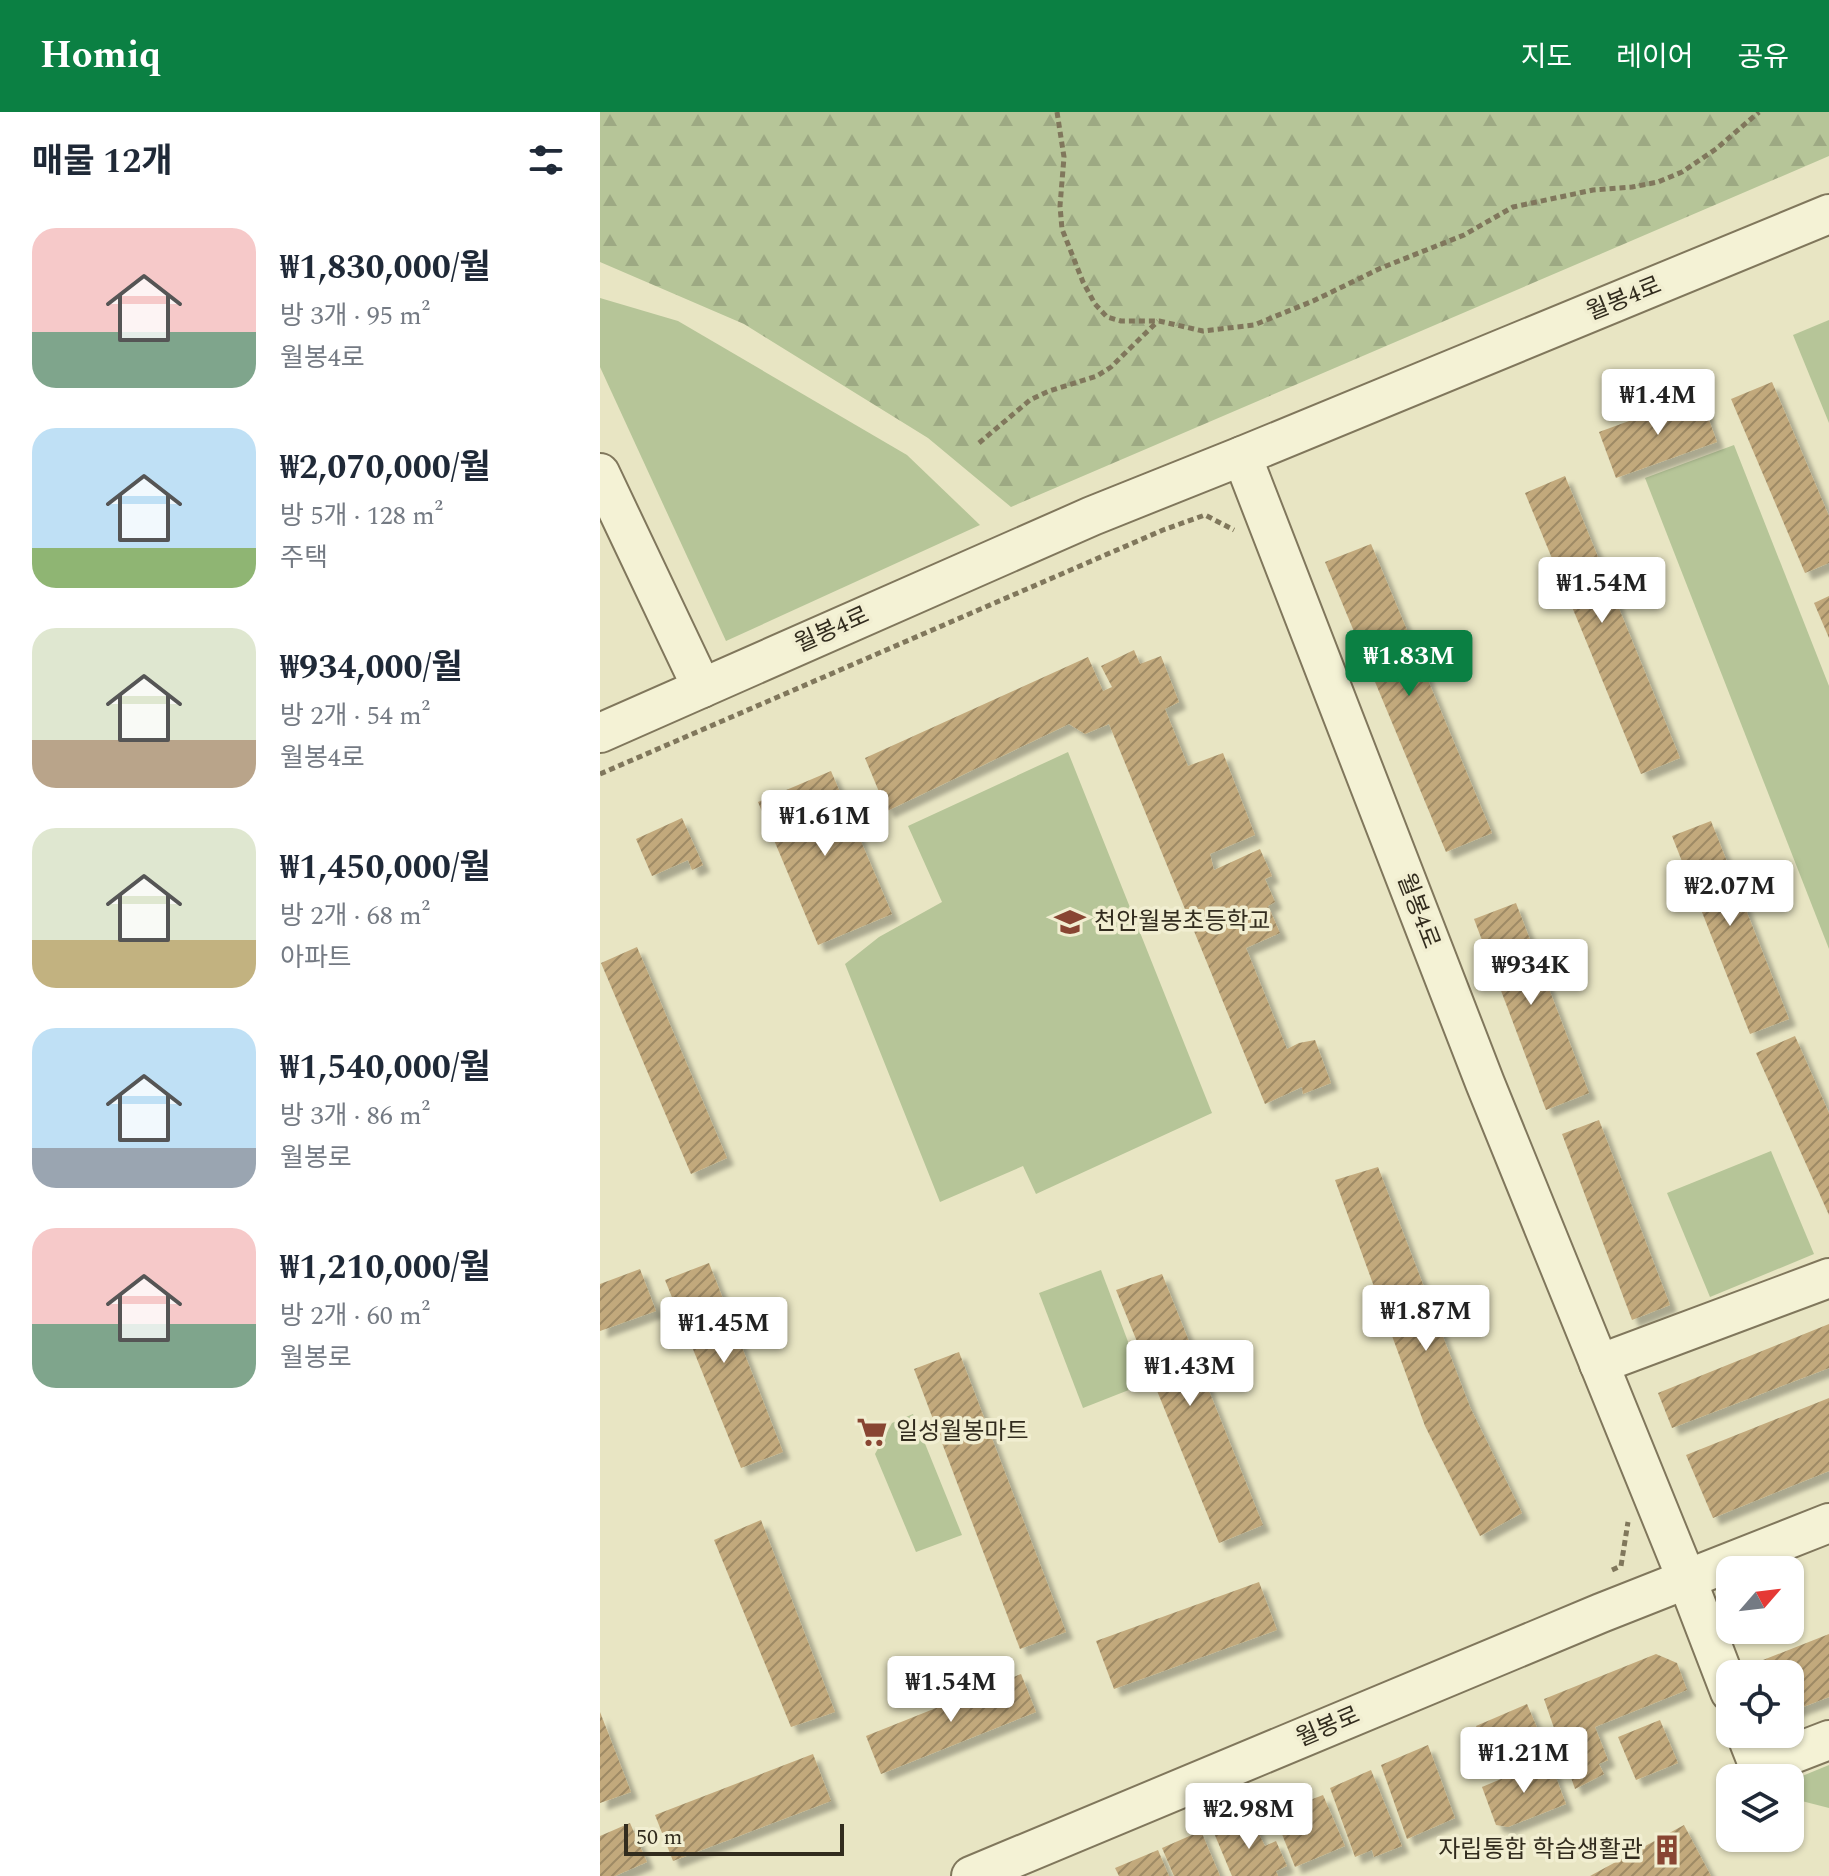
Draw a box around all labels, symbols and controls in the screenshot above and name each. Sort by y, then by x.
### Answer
text: Homiq [40,27,161,85]
text: 지도 [1521,36,1572,79]
text: 레이어 [1616,36,1693,79]
text: 공유 [1737,36,1789,79]
text: 매물 12개 [32,136,173,188]
icon: filters [524,138,568,182]
text: ₩1,830,000/월 [280,242,491,294]
icon: home [96,260,192,356]
street label: 월봉4로 [1581,268,1667,330]
text: 방 3개 · 95 m² [280,296,430,336]
text: 월봉4로 [280,338,365,378]
pin: ₩1.4M [1602,369,1714,437]
text: ₩1.4M [1620,375,1696,415]
text: ₩2,070,000/월 [280,442,491,494]
icon: home [96,460,192,556]
text: 방 5개 · 128 m² [280,496,443,536]
text: 주택 [280,538,328,578]
pin: ₩1.54M [1537,557,1667,625]
text: ₩1.54M [1556,563,1648,603]
street label: 월봉4로 [789,598,875,662]
pin: ₩1.83M [1344,630,1474,698]
text: ₩1.83M [1363,636,1455,676]
text: ₩934,000/월 [280,642,462,694]
icon: home [96,660,192,756]
text: 방 2개 · 54 m² [280,696,430,736]
text: 월봉4로 [280,738,365,778]
pin: ₩1.61M [760,790,890,858]
text: ₩1.61M [779,796,871,836]
text: ₩1,450,000/월 [280,842,491,894]
icon: home [96,860,192,956]
pin: ₩2.07M [1665,860,1795,928]
text: ₩2.07M [1684,866,1776,906]
street label: 월봉4로 [1387,868,1449,954]
text: 방 2개 · 68 m² [280,896,430,936]
place label: 천안월봉초등학교 [1094,904,1271,940]
school or university icon: 천안월봉초등학교 [1053,905,1087,939]
text: 아파트 [280,938,352,978]
pin: ₩934K [1475,939,1587,1007]
text: ₩934K [1492,945,1570,985]
text: ₩1,540,000/월 [280,1042,491,1094]
icon: home [96,1060,192,1156]
text: 방 3개 · 86 m² [280,1096,430,1136]
text: 월봉로 [280,1138,352,1178]
text: ₩1,210,000/월 [280,1242,491,1294]
icon: home [96,1260,192,1356]
pin: ₩1.87M [1361,1285,1491,1353]
text: ₩1.87M [1380,1291,1472,1331]
text: 방 2개 · 60 m² [280,1296,430,1336]
pin: ₩1.45M [659,1297,789,1365]
text: ₩1.45M [678,1303,770,1343]
text: 월봉로 [280,1338,352,1378]
pin: ₩1.43M [1125,1340,1255,1408]
text: ₩1.43M [1144,1346,1236,1386]
place label: 일성월봉마트 [896,1414,1028,1450]
supermarket icon: 일성월봉마트 [855,1415,889,1449]
north arrow [1716,1556,1804,1644]
map controls [1716,1556,1804,1852]
pin: ₩1.54M [886,1656,1016,1724]
button: locate [1716,1660,1804,1748]
text: ₩1.54M [905,1662,997,1702]
street label: 월봉로 [1290,1697,1366,1757]
pin: ₩1.21M [1459,1727,1589,1795]
text: ₩1.21M [1478,1733,1570,1773]
button: layers [1716,1764,1804,1852]
pin: ₩2.98M [1184,1783,1314,1851]
text: ₩2.98M [1203,1789,1295,1829]
scale bar [624,1820,844,1856]
text: 50 m [636,1821,682,1854]
place label: 자립통합 학습생활관 [1438,1832,1643,1868]
building icon: 자립통합 학습생활관 [1650,1833,1684,1867]

